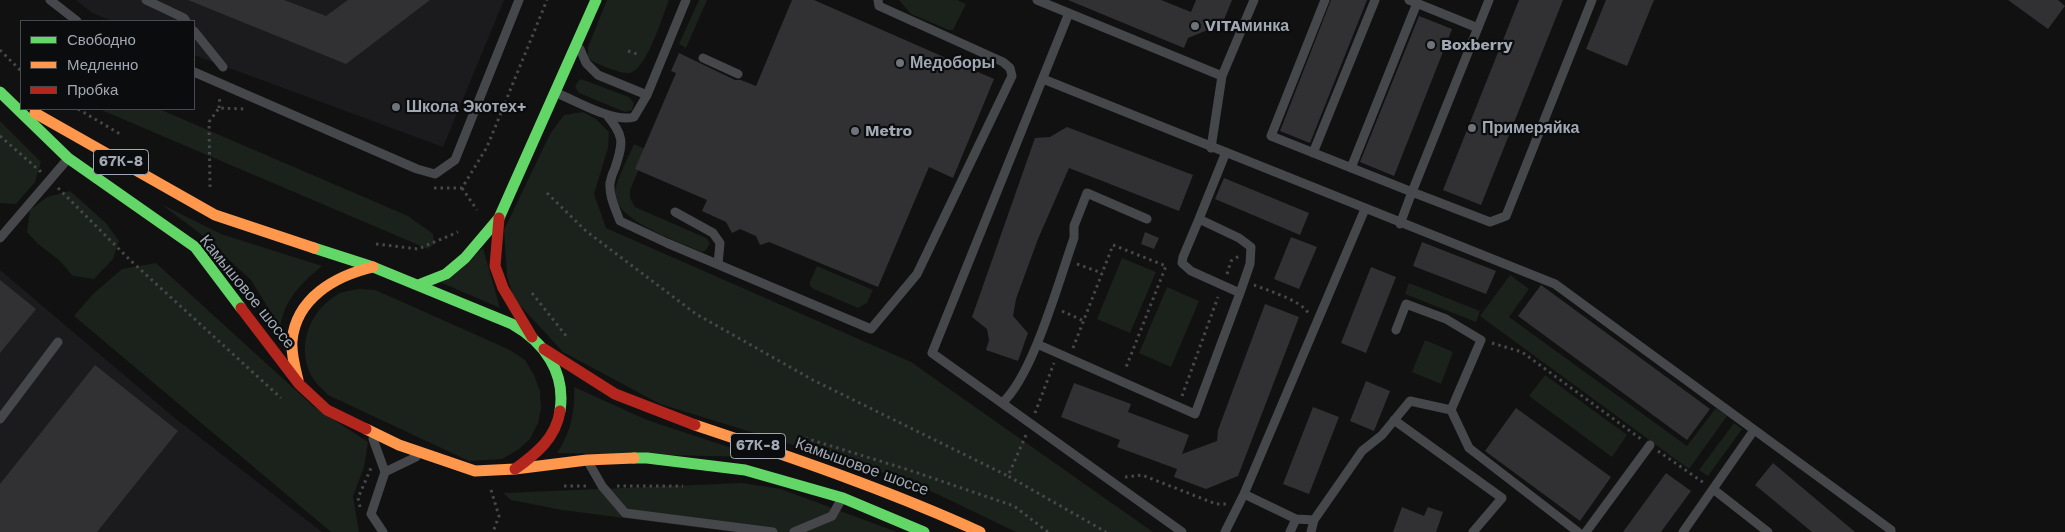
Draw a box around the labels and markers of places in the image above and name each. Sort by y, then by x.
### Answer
place label: VITAминка [1205,16,1289,36]
marker: VITAминка [1189,20,1201,32]
place label: Boxberry [1441,35,1513,55]
marker: Boxberry [1425,39,1437,51]
place label: Медоборы [910,53,995,73]
marker: Медоборы [894,57,906,69]
place label: Школа Экотех+ [406,97,527,117]
marker: Школа Экотех+ [390,101,402,113]
place label: Примеряйка [1482,118,1579,138]
place label: Metro [865,121,912,141]
marker: Примеряйка [1466,122,1478,134]
marker: Metro [849,125,861,137]

